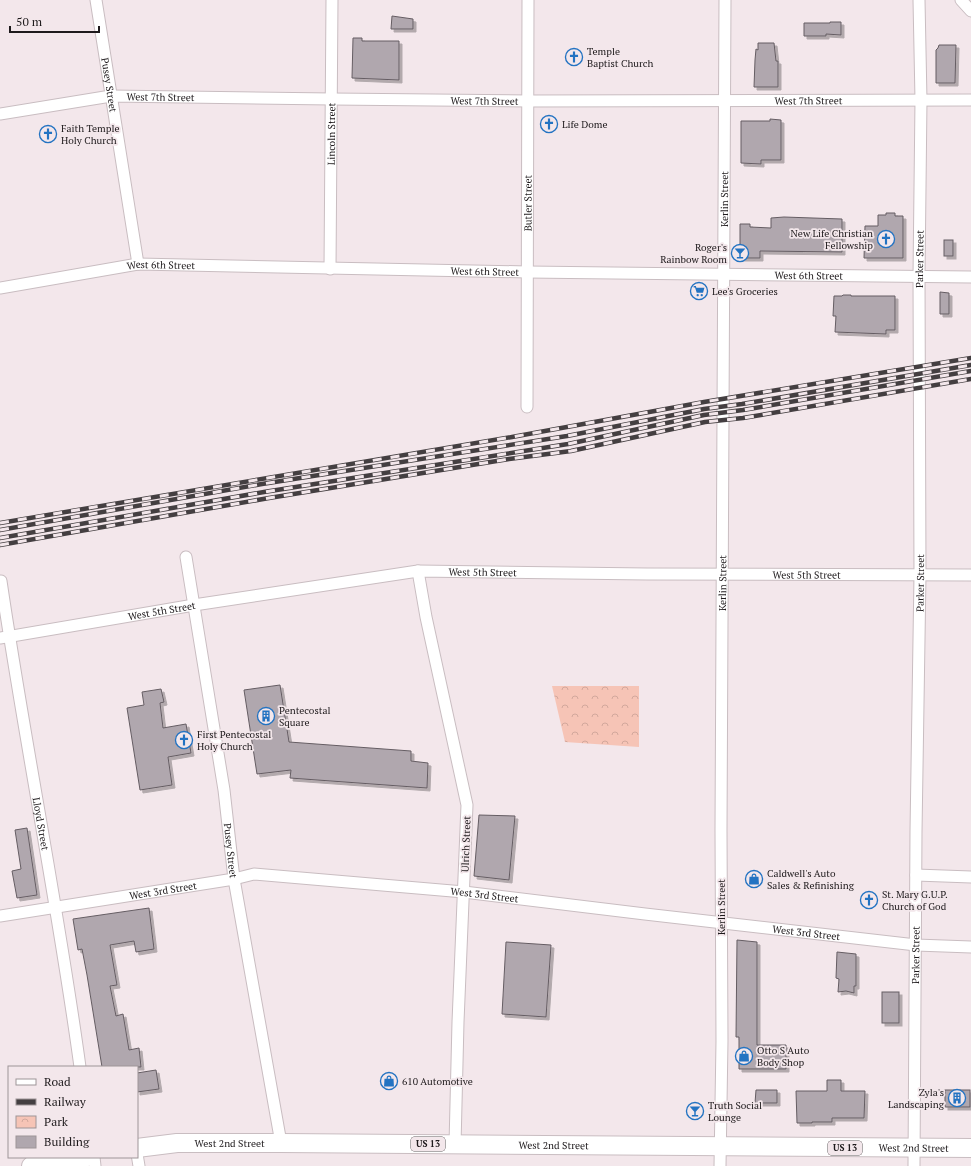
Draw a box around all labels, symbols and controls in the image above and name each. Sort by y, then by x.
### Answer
scale bar [10,8,99,34]
text: 50 m [16,14,43,29]
place label: Temple Baptist Church [587,45,653,70]
church icon: Temple Baptist Church [564,47,584,67]
street label: Pusey Street [99,57,120,113]
street label: West 7th Street [127,90,195,104]
street label: West 7th Street [451,94,519,107]
street label: West 7th Street [775,94,843,107]
street label: Lincoln Street [324,102,338,165]
church icon: Life Dome [539,114,559,134]
place label: Life Dome [562,118,607,131]
place label: Faith Temple Holy Church [61,122,119,147]
church icon: Faith Temple Holy Church [38,124,58,144]
street label: Kerlin Street [717,171,731,227]
street label: Butler Street [521,174,534,231]
place label: New Life Christian Fellowship [791,227,873,252]
church icon: New Life Christian Fellowship [876,229,896,249]
street label: Parker Street [912,230,926,288]
place label: Roger's Rainbow Room [660,241,727,266]
bar icon: Roger's Rainbow Room [730,243,750,263]
street label: West 6th Street [126,257,195,272]
street label: West 6th Street [451,264,519,278]
street label: West 6th Street [775,268,843,282]
supermarket icon: Lee's Groceries [689,281,709,301]
place label: Lee's Groceries [712,285,778,298]
street label: Parker Street [913,554,927,612]
street label: Kerlin Street [716,555,729,611]
street label: West 5th Street [448,565,517,579]
street label: West 5th Street [772,568,841,581]
street label: West 5th Street [127,598,197,623]
place label: Pentecostal Square [279,704,330,729]
building icon: Pentecostal Square [256,706,276,726]
place label: First Pentecostal Holy Church [197,728,271,753]
church icon: First Pentecostal Holy Church [174,730,194,750]
street label: Lloyd Street [30,796,52,852]
street label: Ulrich Street [459,815,473,872]
street label: Pusey Street [221,822,240,879]
place label: Caldwell's Auto Sales & Refinishing [767,867,855,892]
shop icon: Caldwell's Auto Sales & Refinishing [744,869,764,889]
street label: West 3rd Street [128,878,198,902]
street label: Kerlin Street [715,879,728,935]
street label: West 3rd Street [450,884,519,905]
place label: St. Mary G.U.P. Church of God [882,888,948,913]
church icon: St. Mary G.U.P. Church of God [859,890,879,910]
street label: West 3rd Street [772,922,841,943]
street label: Parker Street [909,926,922,984]
place label: Otto S Auto Body Shop [757,1044,810,1069]
shop icon: Otto S Auto Body Shop [734,1046,754,1066]
legend [8,1066,138,1158]
shop icon: 610 Automotive [379,1071,399,1091]
text: Road [44,1074,71,1089]
place label: 610 Automotive [402,1075,473,1088]
place label: Zyla's Landscaping [888,1086,945,1111]
building icon: Zyla's Landscaping [947,1088,967,1108]
text: Railway [44,1094,87,1109]
place label: Truth Social Lounge [708,1099,762,1124]
bar icon: Truth Social Lounge [685,1101,705,1121]
text: Park [44,1114,69,1129]
text: Building [44,1134,90,1149]
street label: West 2nd Street [195,1137,265,1150]
road number: US 13 [411,1137,445,1151]
street label: West 2nd Street [519,1138,589,1152]
road number: US 13 [828,1141,862,1155]
street label: West 2nd Street [879,1141,949,1154]

